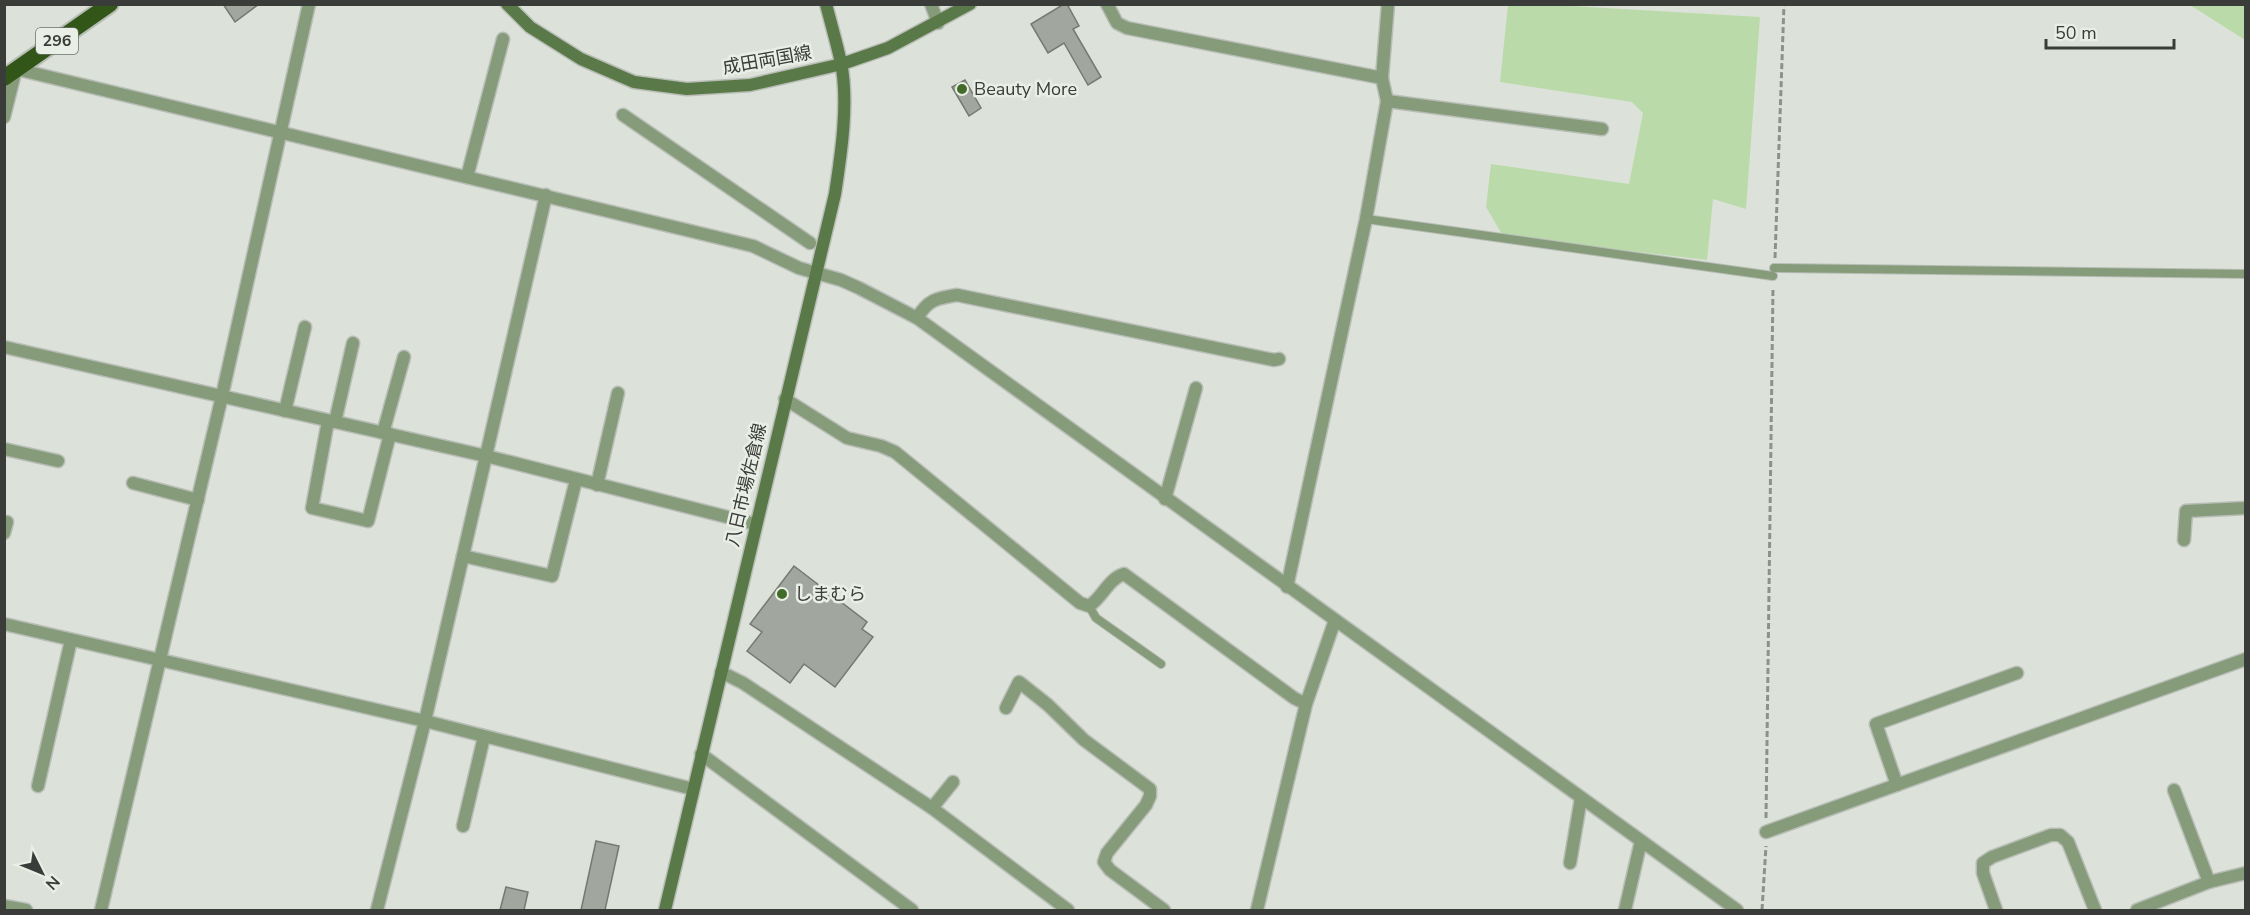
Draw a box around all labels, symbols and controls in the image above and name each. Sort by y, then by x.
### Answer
scale bar [2046,12,2174,50]
text: 50 m [2055,21,2097,45]
road number: 296 [36,28,78,54]
street label: 成田両国線 [721,40,813,80]
place label: Beauty More [974,77,1077,101]
marker: Beauty More [955,82,969,96]
street label: 八日市場佐倉線 [720,421,772,549]
place label: しまむら [794,582,866,606]
marker: しまむら [775,587,789,601]
north arrow [12,843,72,903]
text: N [40,871,64,894]

